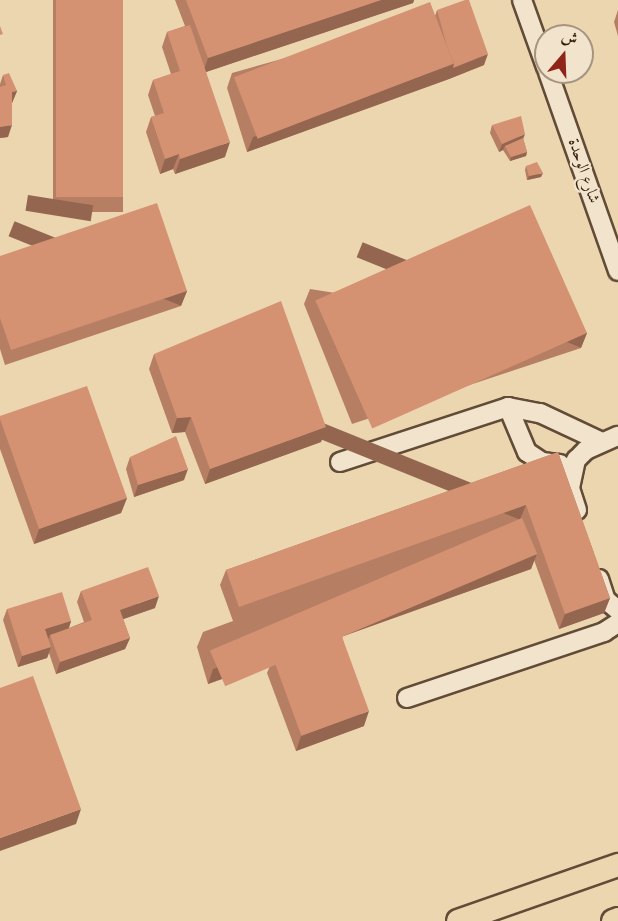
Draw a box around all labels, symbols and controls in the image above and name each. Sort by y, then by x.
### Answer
north arrow [534,24,594,84]
text: ش [559,29,579,49]
street label: شارع الوحدة [563,136,603,206]

